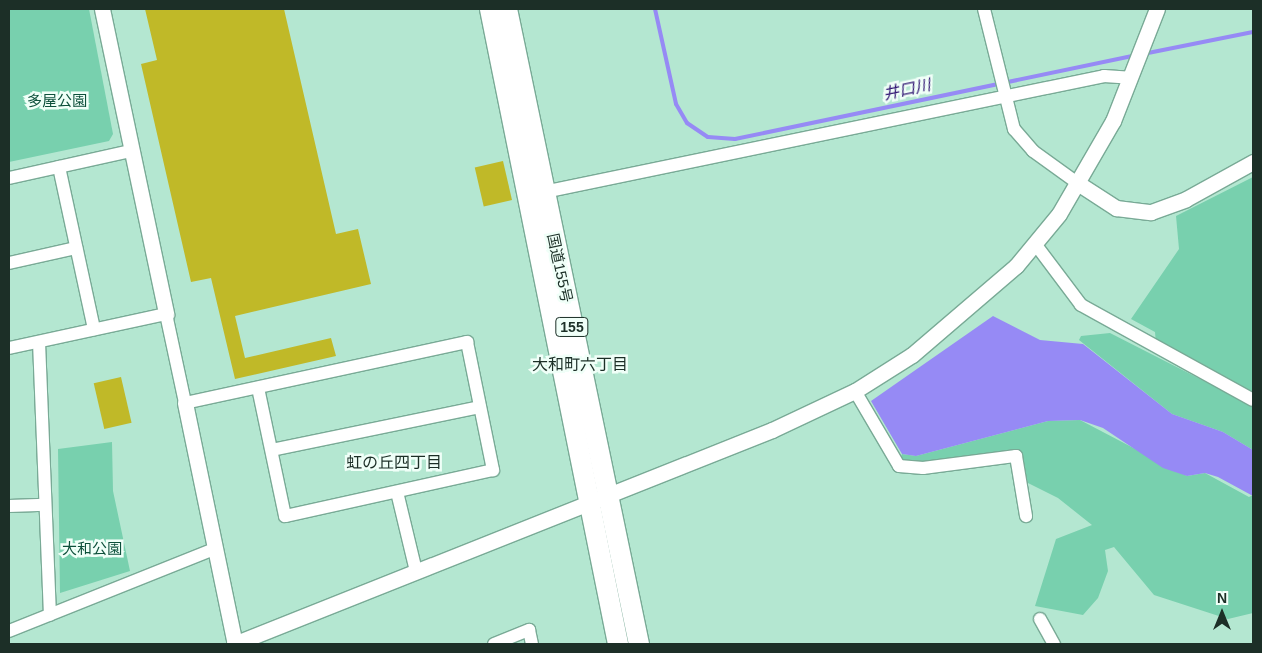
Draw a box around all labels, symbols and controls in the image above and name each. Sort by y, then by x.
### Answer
water label: 井口川 [882,76,932,104]
park label: 多屋公園 [27,92,87,110]
street label: 国道155号 [544,232,576,304]
road number: 155 [554,316,590,338]
district label: 大和町六丁目 [532,355,628,375]
district label: 虹の丘四丁目 [346,453,442,473]
park label: 大和公園 [62,540,122,558]
north arrow [1197,588,1247,638]
text: N [1217,590,1227,606]

